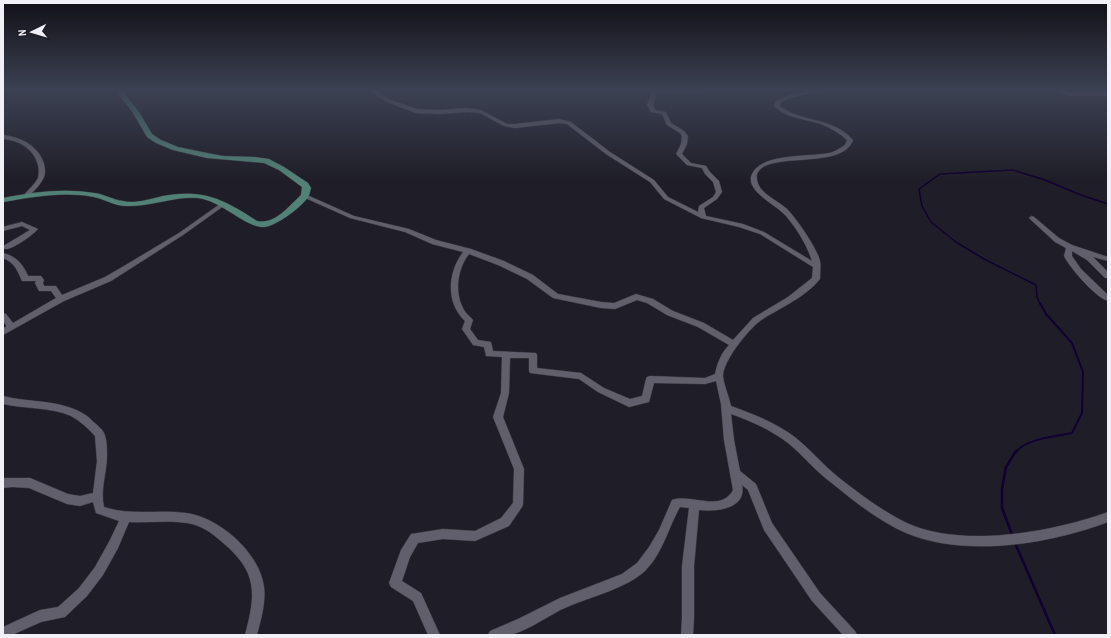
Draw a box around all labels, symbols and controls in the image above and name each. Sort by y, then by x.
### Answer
north arrow [12,12,52,52]
text: N [15,29,29,37]

